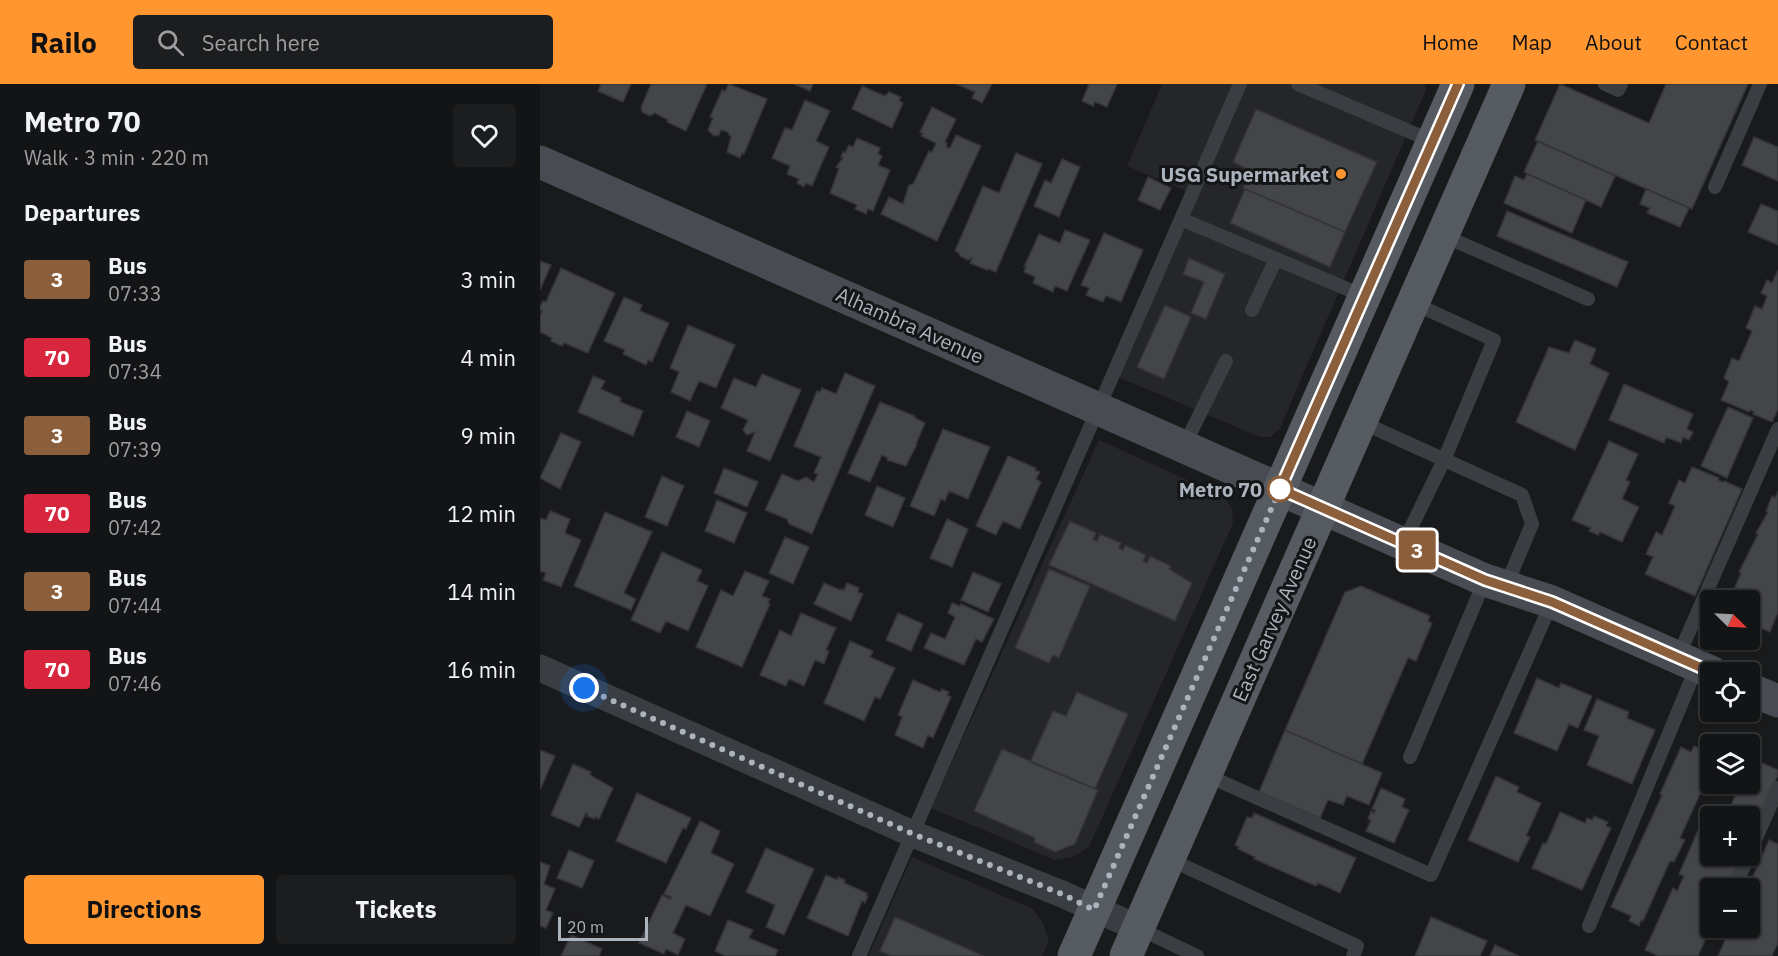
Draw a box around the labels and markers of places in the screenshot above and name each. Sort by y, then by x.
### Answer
place label: USG Supermarket [1160,161,1329,188]
marker: USG Supermarket [1334,167,1348,181]
place label: Metro 70 [1179,476,1262,503]
marker: Metro 70 [1267,476,1293,502]

